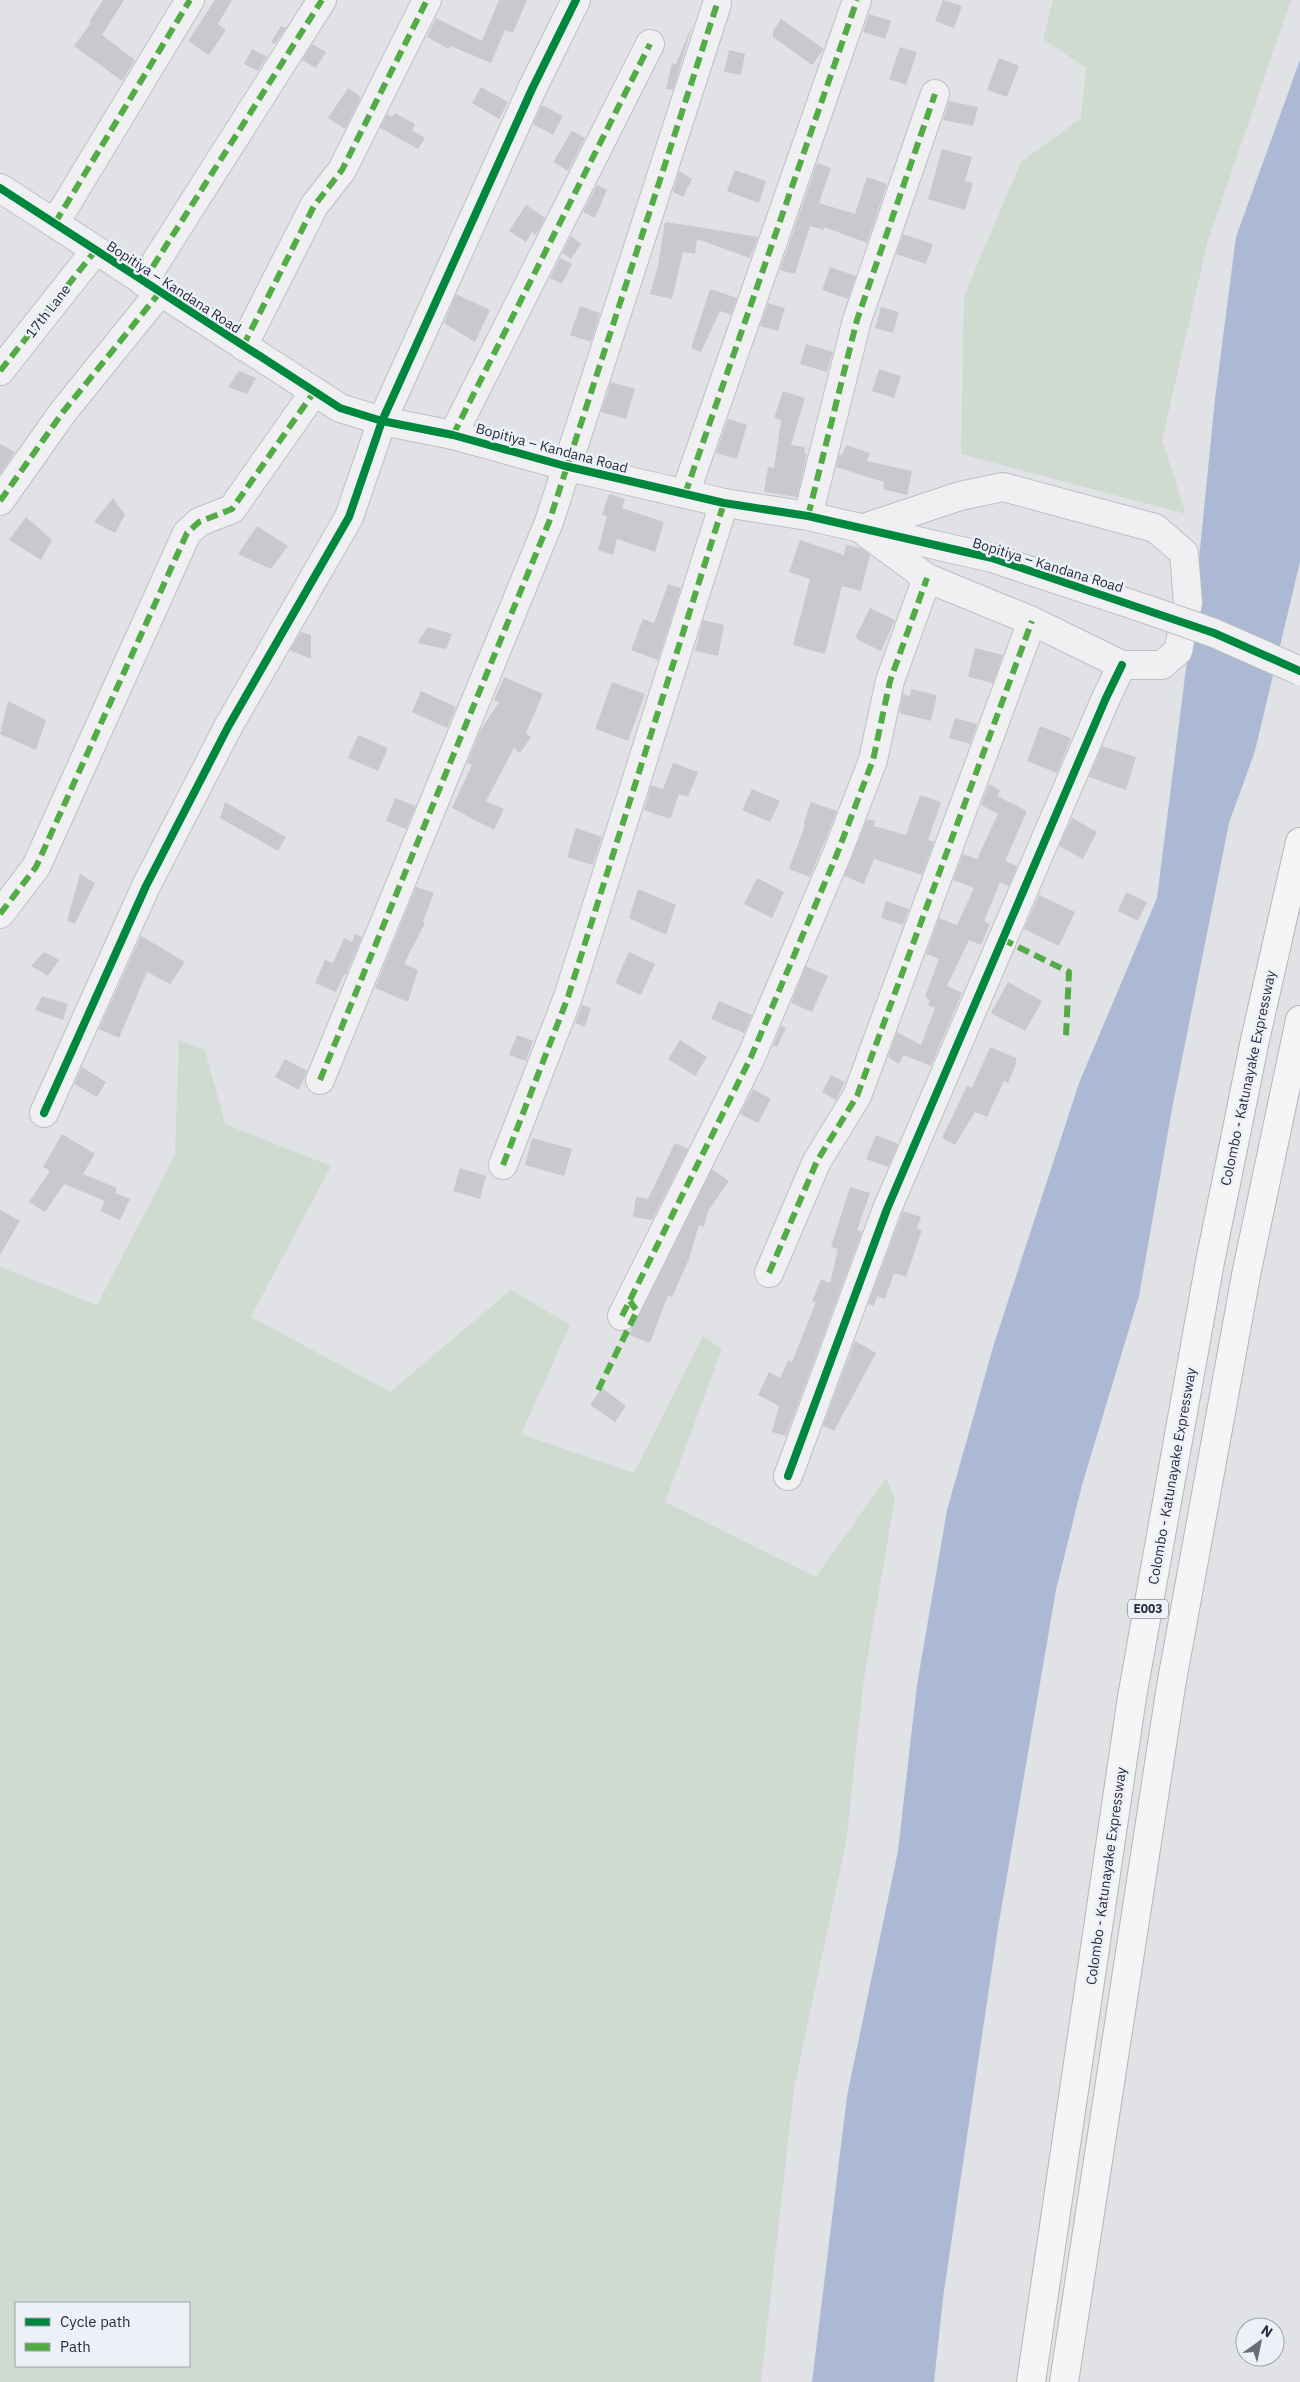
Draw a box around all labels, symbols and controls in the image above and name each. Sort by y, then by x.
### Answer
street label: Bopitiya – Kandana Road [103,237,245,337]
street label: 17th Lane [21,280,75,341]
street label: Bopitiya – Kandana Road [474,419,630,477]
street label: Bopitiya – Kandana Road [970,533,1126,597]
street label: Colombo - Katunayake Expressway [1216,969,1280,1187]
street label: Colombo - Katunayake Expressway [1144,1366,1200,1586]
road number: E003 [1128,1600,1168,1618]
street label: Colombo - Katunayake Expressway [1082,1766,1130,1986]
legend [15,2302,190,2367]
text: Cycle path [60,2312,131,2331]
north arrow [1235,2317,1285,2367]
text: N [1258,2321,1276,2341]
text: Path [60,2337,91,2356]

